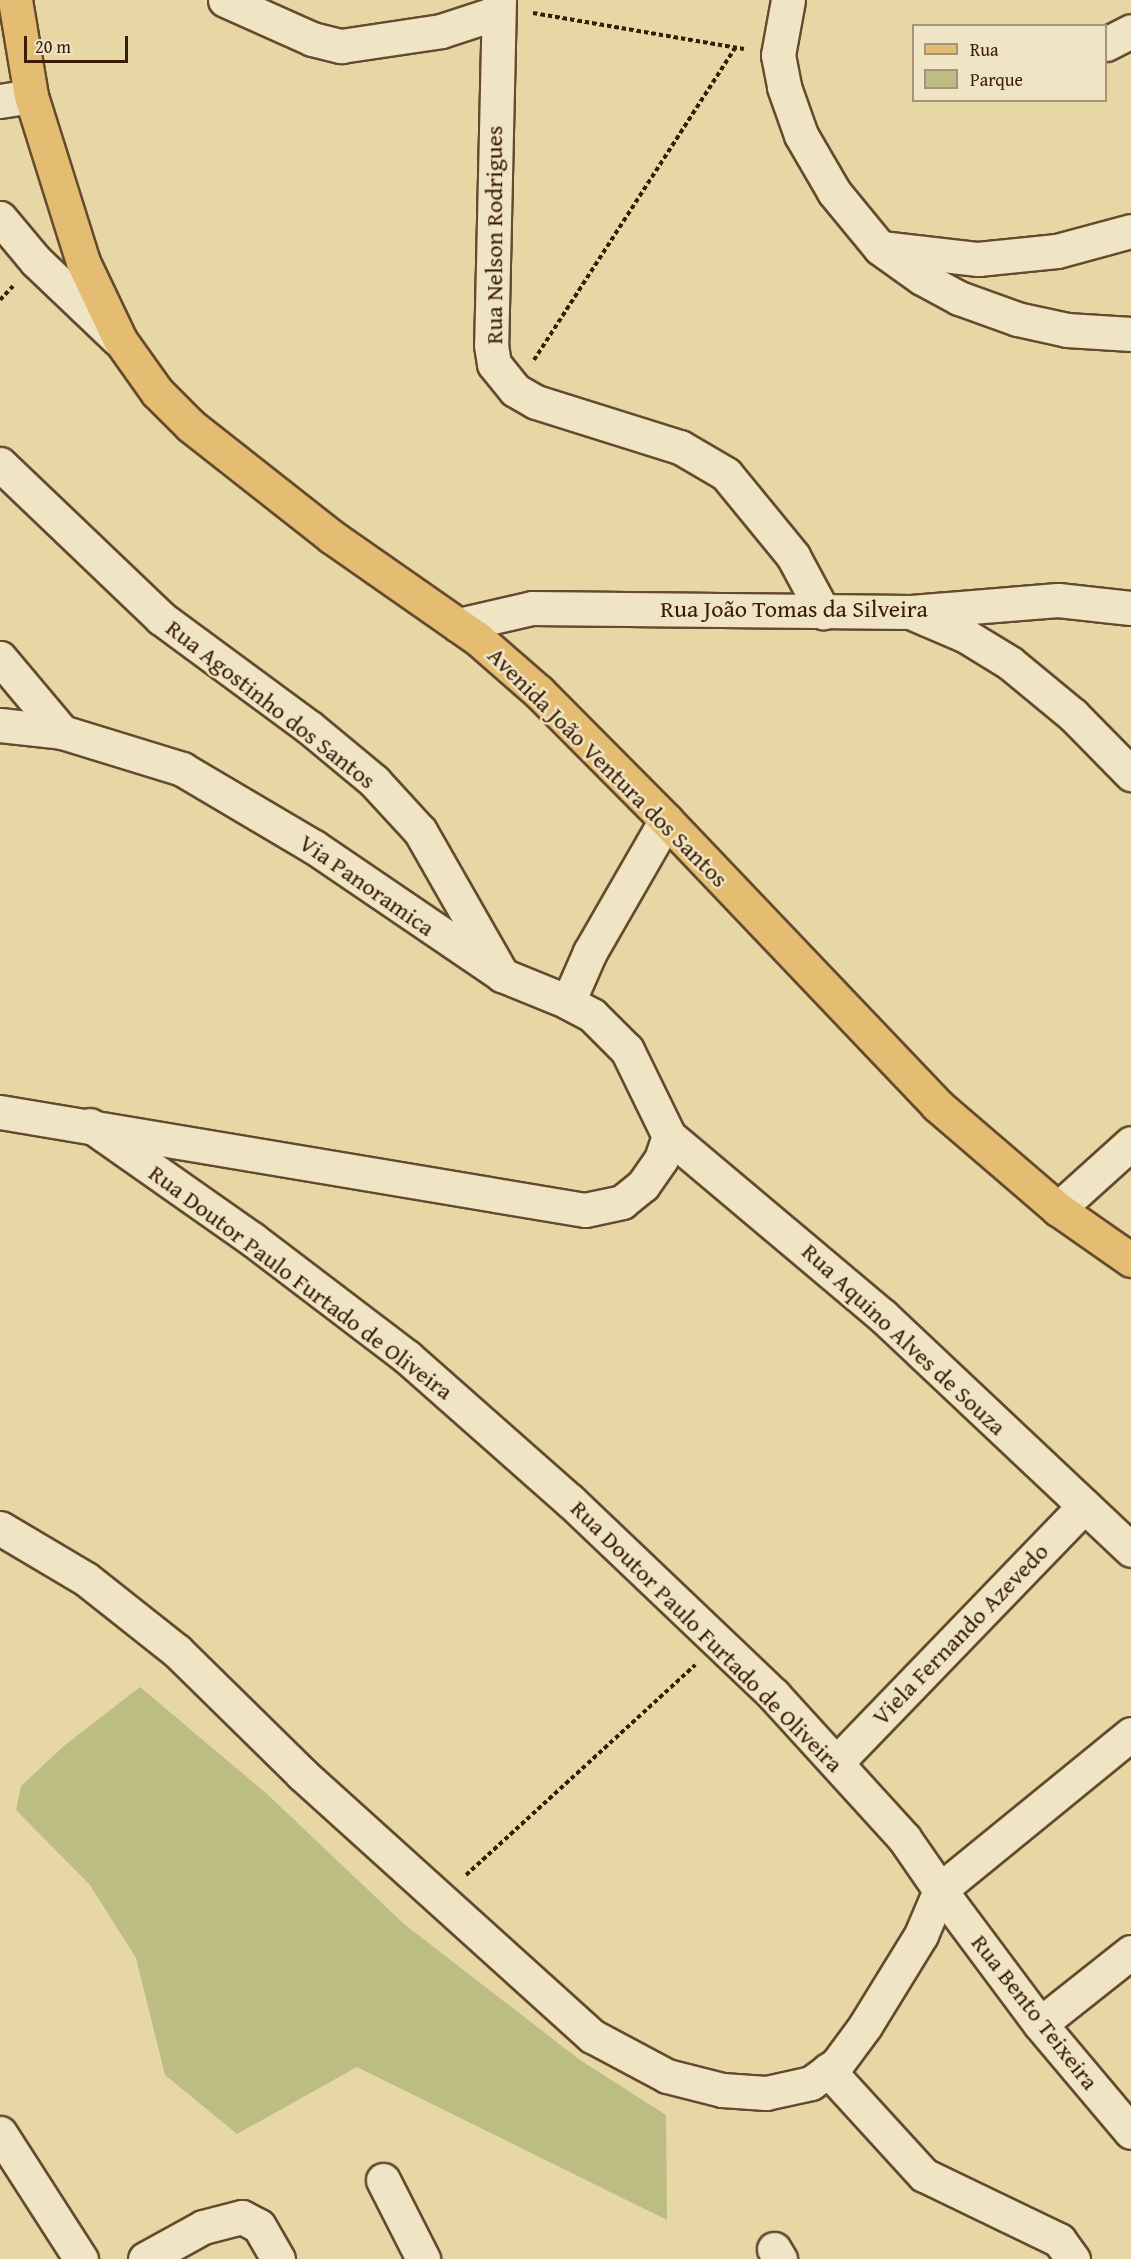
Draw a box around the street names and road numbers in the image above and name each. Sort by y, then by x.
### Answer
street label: Rua Nelson Rodrigues [480,126,508,344]
street label: Rua João Tomas da Silveira [660,595,928,623]
street label: Rua Agostinho dos Santos [160,613,382,795]
street label: Avenida João Ventura dos Santos [482,641,734,893]
street label: Via Panoramica [294,828,440,942]
street label: Rua Doutor Paulo Furtado de Oliveira [143,1158,459,1406]
street label: Rua Aquino Alves de Souza [796,1237,1012,1441]
street label: Rua Doutor Paulo Furtado de Oliveira [565,1494,849,1778]
street label: Viela Fernando Azevedo [866,1537,1054,1731]
street label: Rua Bento Teixeira [965,1929,1105,2095]

